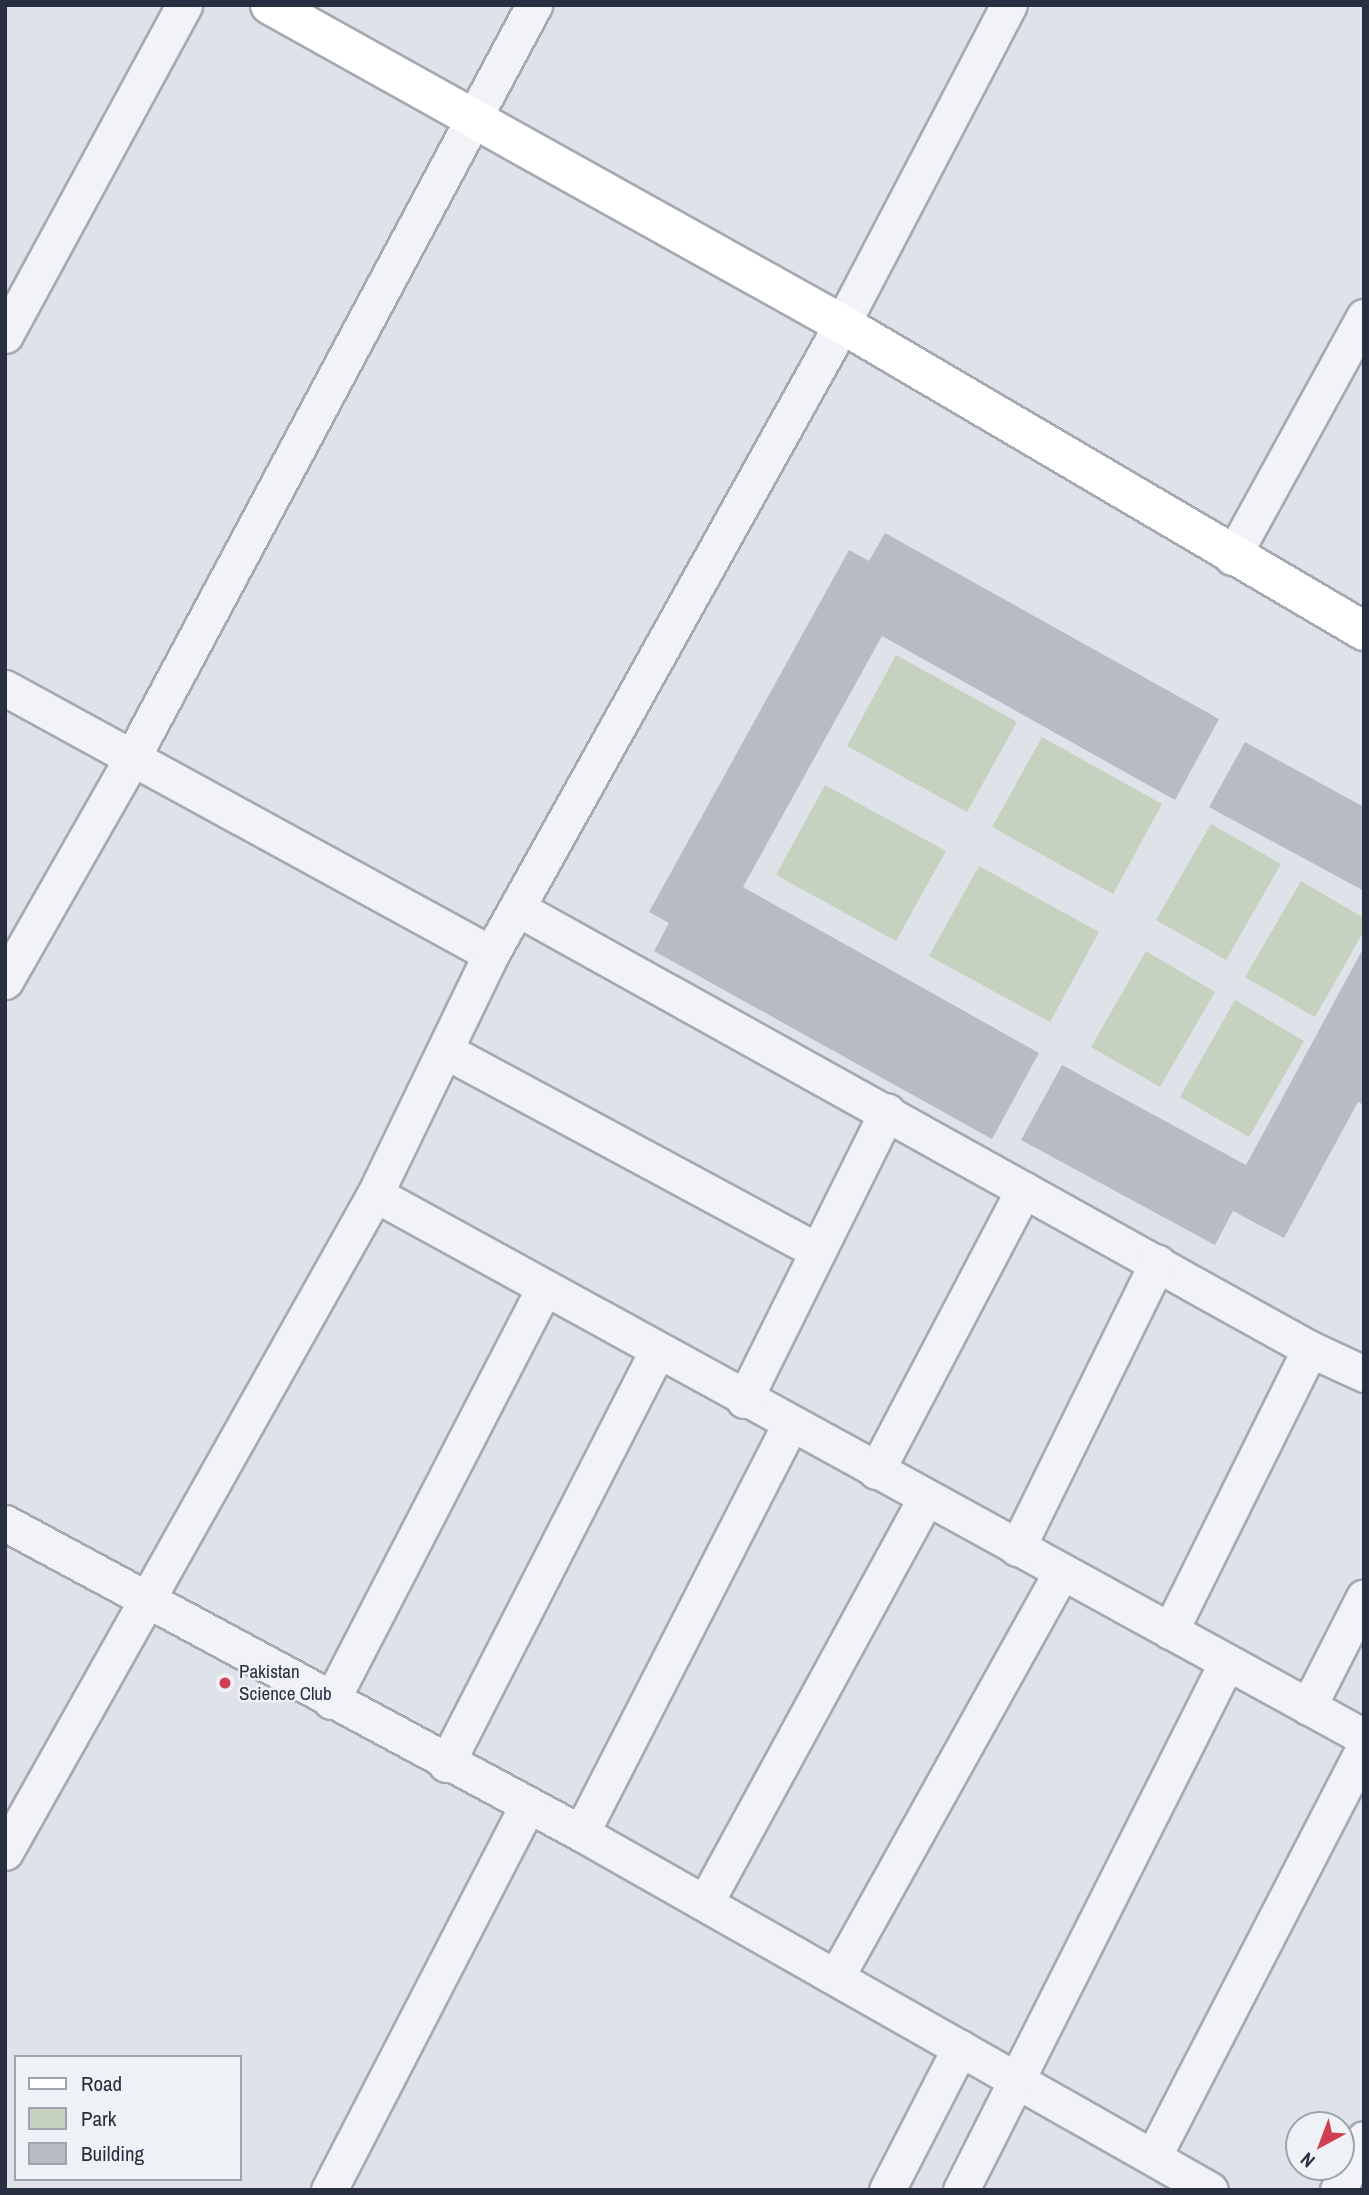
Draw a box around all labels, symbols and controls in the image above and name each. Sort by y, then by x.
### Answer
place label: Pakistan Science Club [239,1661,332,1705]
marker: Pakistan Science Club [217,1675,233,1691]
legend [14,2055,242,2181]
text: Road [81,2069,122,2098]
text: Park [81,2104,116,2133]
north arrow [1285,2111,1355,2181]
text: Building [81,2139,144,2168]
text: N [1295,2147,1320,2174]

